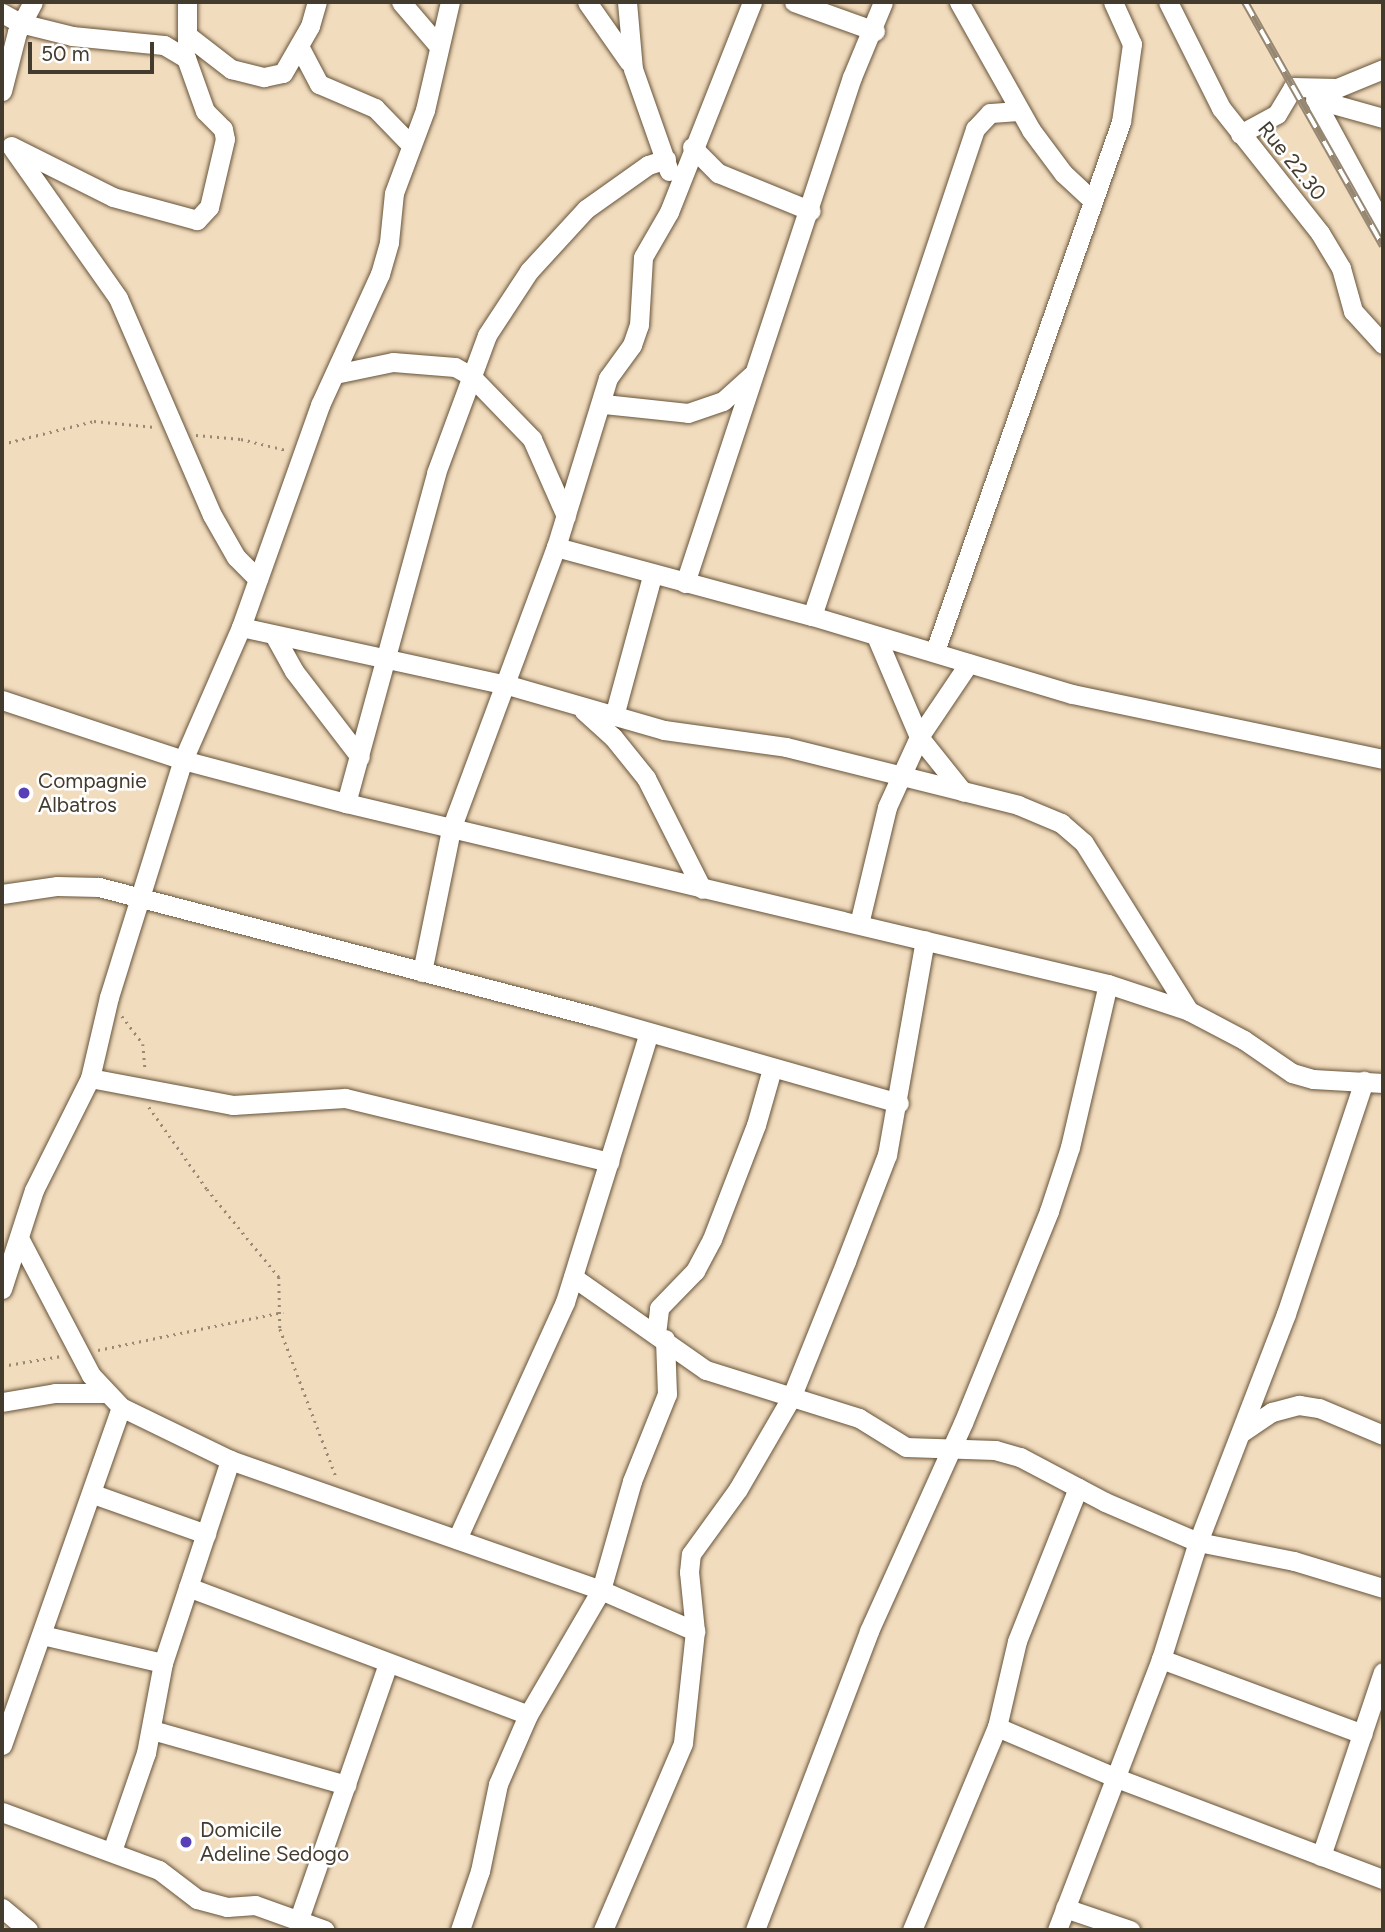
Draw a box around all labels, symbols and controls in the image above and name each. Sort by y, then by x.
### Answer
scale bar [32,28,158,72]
text: 50 m [41,41,90,66]
street label: Rue 22.30 [1253,116,1331,206]
place label: Compagnie Albatros [38,768,147,818]
marker: Compagnie Albatros [16,785,32,801]
place label: Domicile Adeline Sedogo [200,1817,349,1867]
marker: Domicile Adeline Sedogo [178,1834,194,1850]

